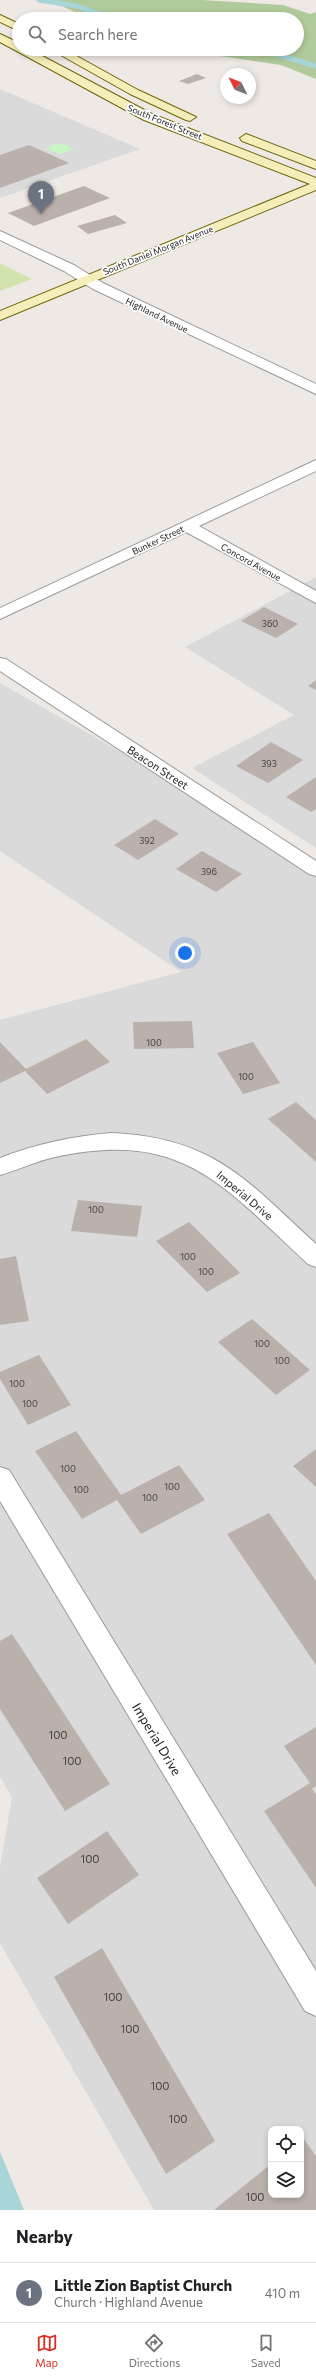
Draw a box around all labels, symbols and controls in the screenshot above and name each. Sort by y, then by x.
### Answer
search box [12,12,304,56]
icon: search [26,23,48,45]
text: Search here [58,25,137,43]
north arrow [220,68,256,104]
street label: South Forest Street [126,102,204,142]
pin: 1 [28,181,54,214]
street label: South Daniel Morgan Avenue [101,223,215,277]
street label: Highland Avenue [124,295,190,335]
street label: Bunker Street [130,523,186,557]
street label: Concord Avenue [219,541,283,583]
house number: 360 [262,618,278,629]
street label: Beacon Street [125,742,191,792]
house number: 393 [261,758,277,769]
house number: 392 [139,835,155,846]
house number: 396 [201,866,217,877]
your location [175,943,195,963]
house number: 100 [146,1037,162,1048]
house number: 100 [238,1071,254,1082]
street label: Imperial Drive [214,1168,276,1222]
house number: 100 [88,1204,104,1215]
house number: 100 [180,1251,196,1262]
house number: 100 [198,1266,214,1277]
house number: 100 [254,1338,270,1349]
house number: 100 [274,1355,290,1366]
house number: 100 [9,1378,25,1389]
house number: 100 [22,1398,38,1409]
house number: 100 [60,1463,76,1474]
house number: 100 [164,1481,180,1492]
house number: 100 [73,1484,89,1495]
house number: 100 [142,1492,158,1503]
street label: Imperial Drive [129,1700,185,1778]
house number: 100 [48,1728,68,1741]
house number: 100 [62,1754,82,1767]
house number: 100 [80,1852,100,1865]
house number: 100 [103,1990,123,2003]
house number: 100 [120,2022,140,2035]
house number: 100 [150,2079,170,2092]
house number: 100 [168,2112,188,2125]
map controls [268,2126,304,2198]
button: locate [268,2126,304,2162]
button: layers [268,2162,304,2198]
house number: 100 [245,2190,265,2203]
text: Nearby [16,2226,73,2247]
text: Little Zion Baptist Church [54,2276,232,2294]
text: 1 [26,2285,32,2301]
text: 410 m [265,2285,300,2301]
text: Church · Highland Avenue [54,2294,203,2310]
tab: Map [35,2332,58,2369]
tab: Directions [129,2332,180,2369]
tab: Saved [251,2332,281,2369]

